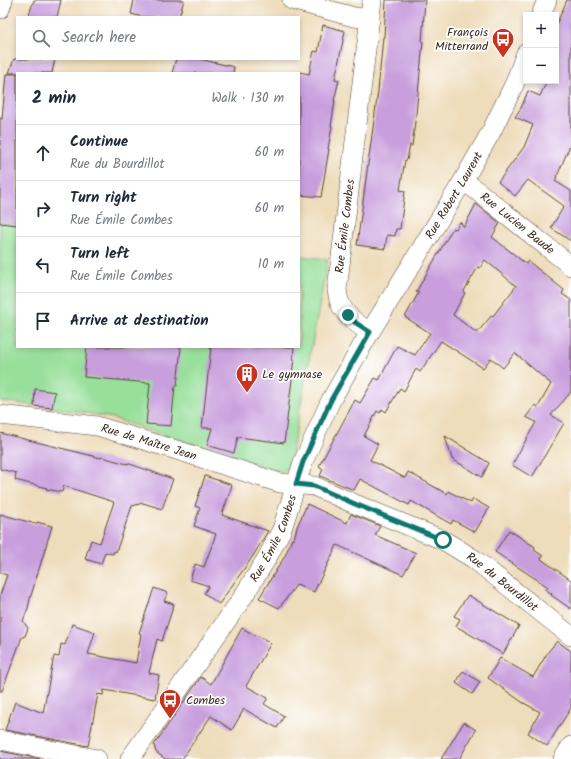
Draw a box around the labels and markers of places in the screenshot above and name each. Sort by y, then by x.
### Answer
place label: François Mitterrand [435,23,489,56]
bus stop icon: François Mitterrand [490,26,516,59]
building icon: Le gymnase [234,361,260,394]
place label: Le gymnase [262,365,323,384]
bus stop icon: Combes [157,687,183,720]
place label: Combes [186,691,225,710]

